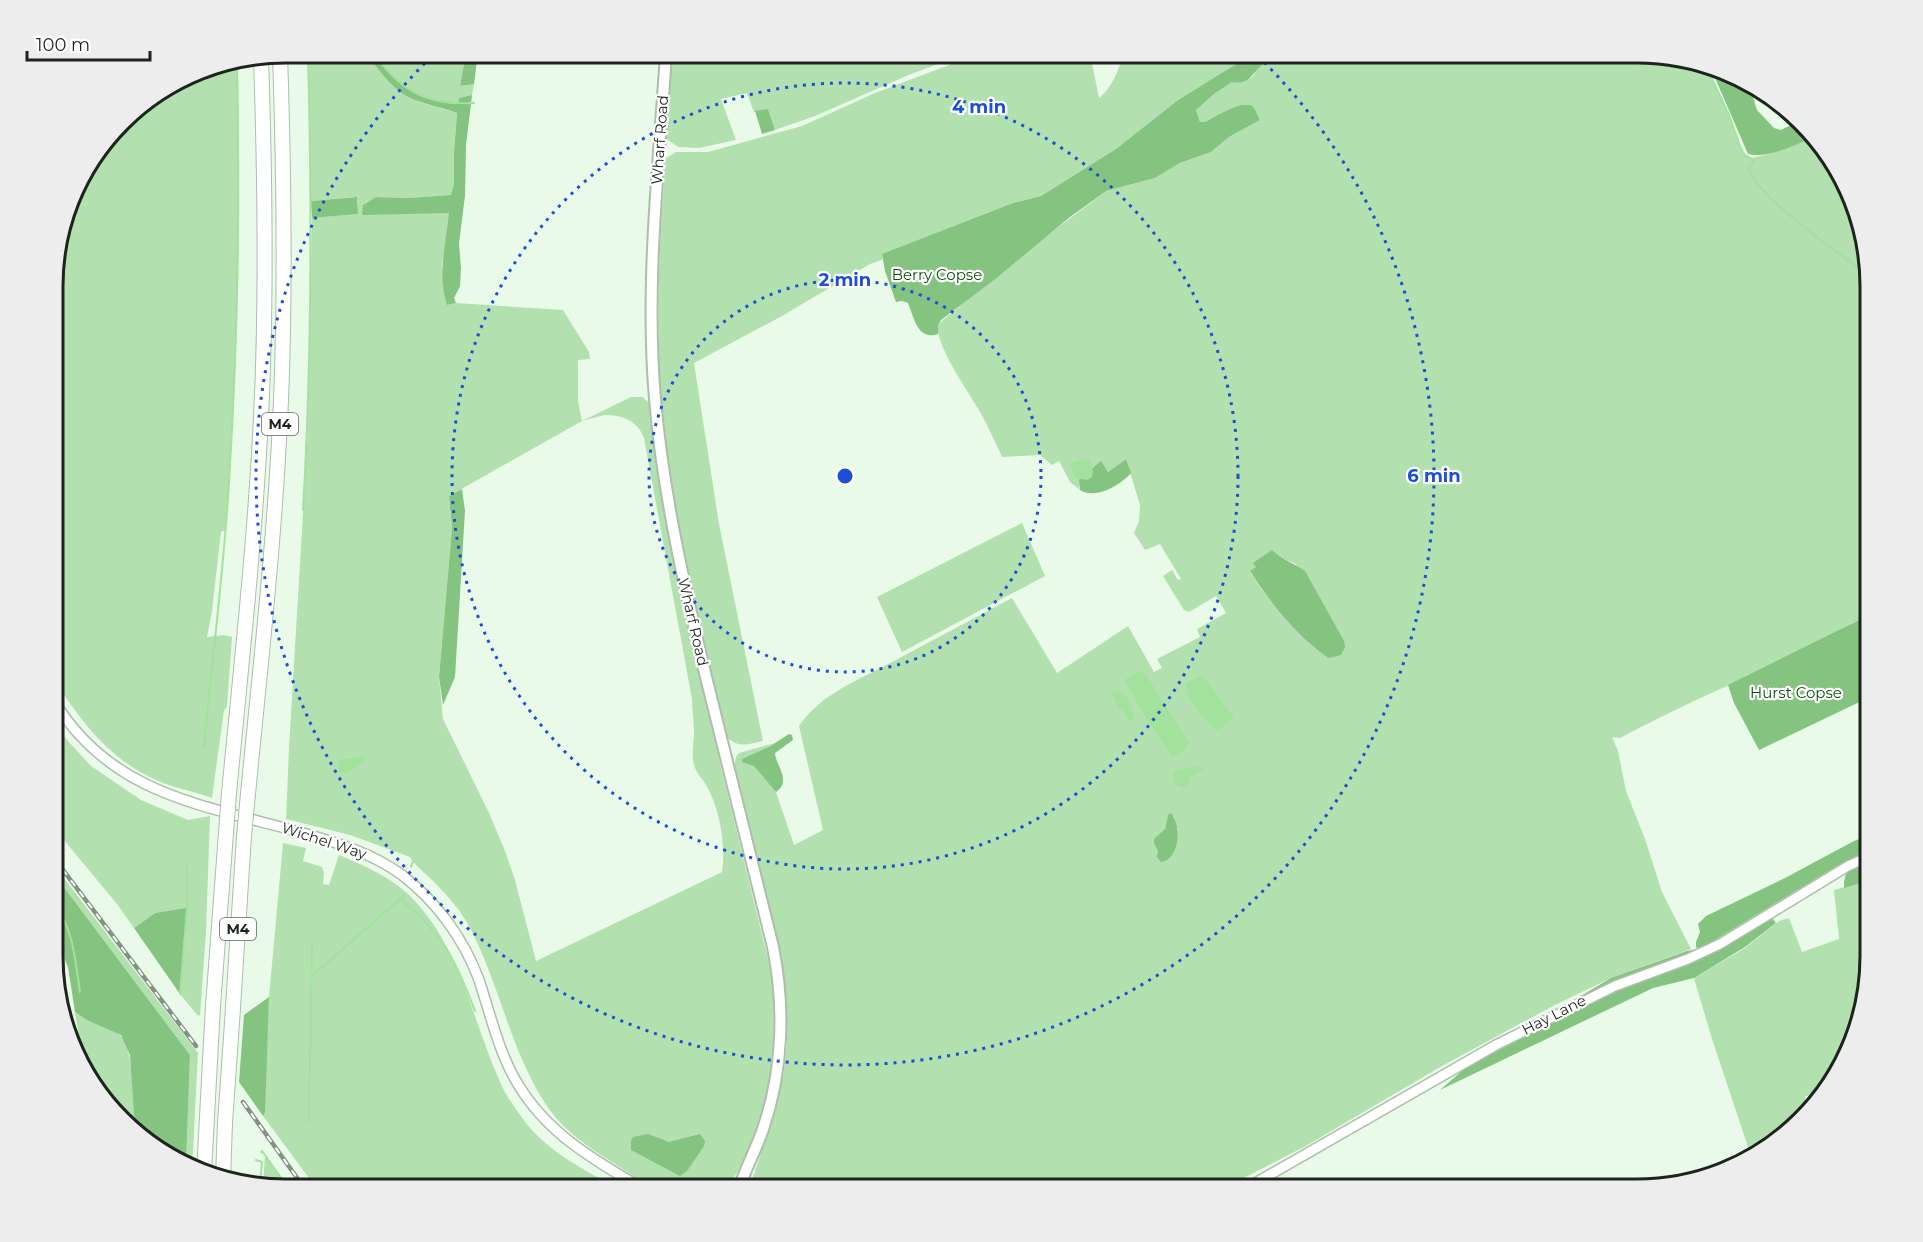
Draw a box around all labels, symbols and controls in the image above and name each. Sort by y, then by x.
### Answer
scale bar [27,24,150,62]
text: 100 m [36,34,90,56]
street label: Wharf Road [647,95,672,185]
text: 4 min [952,96,1006,118]
park label: Berry Copse [892,265,982,284]
text: 2 min [819,269,871,291]
road number: M4 [262,413,298,435]
text: 6 min [1407,465,1461,487]
centre of rings [835,466,855,486]
street label: Wharf Road [674,576,713,668]
park label: Hurst Copse [1750,683,1842,702]
street label: Wichel Way [279,818,370,863]
road number: M4 [220,918,256,940]
street label: Hay Lane [1518,990,1589,1039]

